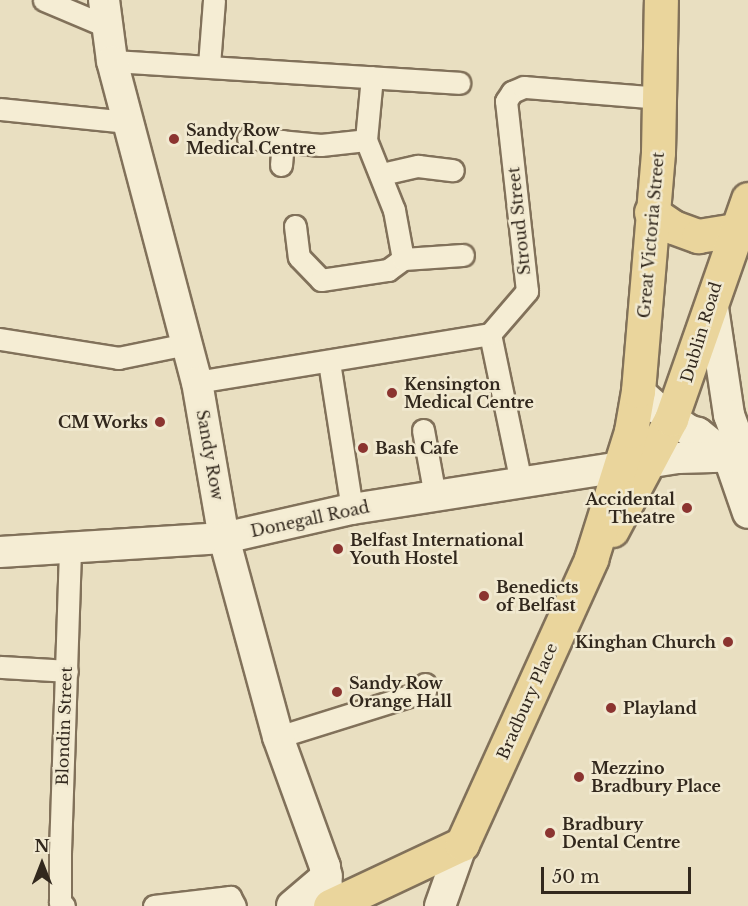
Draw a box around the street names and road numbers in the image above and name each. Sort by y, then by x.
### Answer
street label: Great Victoria Street [634,151,668,319]
street label: Stroud Street [504,166,534,276]
street label: Dublin Road [677,279,725,385]
street label: Sandy Row [193,408,227,502]
street label: Donegall Road [249,497,371,541]
street label: Bradbury Place [493,640,561,762]
street label: Blondin Street [52,666,76,786]

